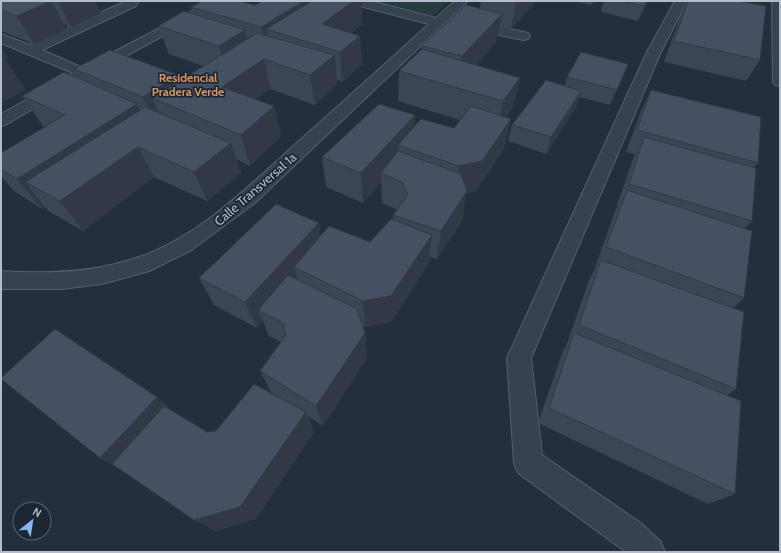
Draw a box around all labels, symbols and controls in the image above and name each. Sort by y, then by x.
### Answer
district label: Residencial Pradera Verde [152,70,224,99]
street label: Calle Transversal 1a [211,148,300,229]
north arrow [12,501,52,541]
text: N [30,504,44,520]

